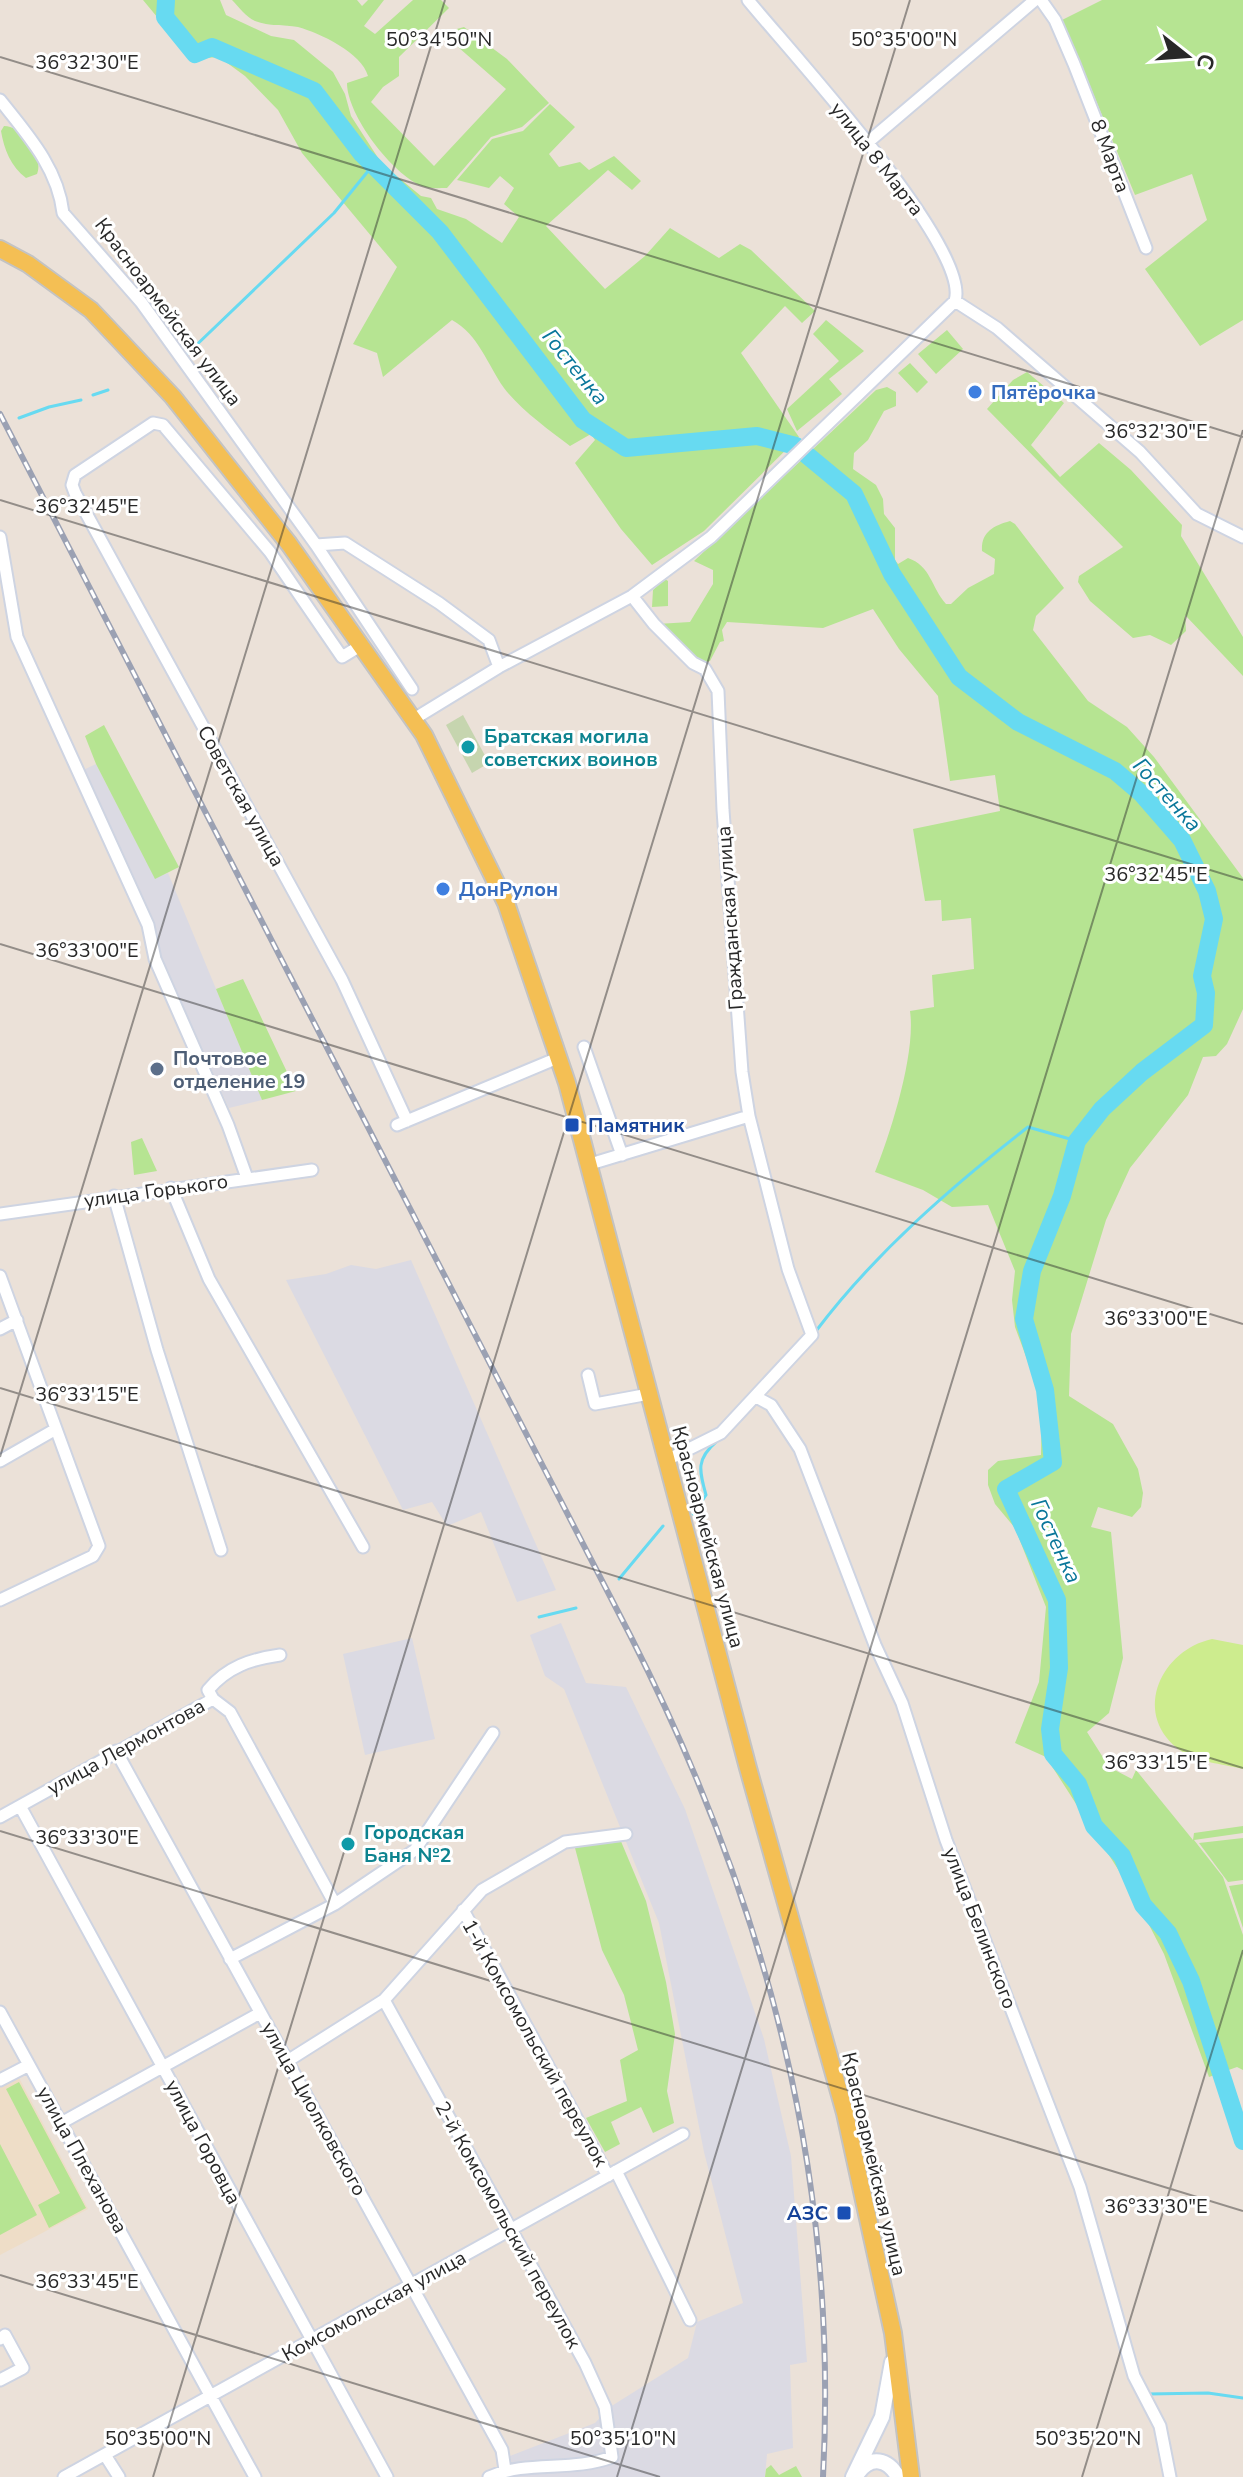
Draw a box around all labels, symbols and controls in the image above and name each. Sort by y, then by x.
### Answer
north arrow [1147,16,1227,96]
text: 50°34'50"N [386,26,492,53]
text: 50°35'00"N [851,26,957,53]
text: 36°32'30"E [35,49,139,76]
text: С [1189,50,1222,73]
street label: улица 8 Марта [824,97,930,221]
street label: 8 Марта [1084,115,1136,197]
street label: Красноармейская улица [88,213,248,411]
water label: Гостенка [535,323,615,411]
place label: Пятёрочка [991,379,1096,406]
marker: Пятёрочка [966,383,984,401]
text: 36°32'30"E [1104,418,1208,445]
text: 36°32'45"E [35,493,139,520]
street label: Советская улица [191,721,291,871]
place label: Братская могила советских воинов [484,723,658,773]
marker: Братская могила советских воинов [459,738,477,756]
water label: Гостенка [1126,751,1208,839]
street label: Гражданская улица [710,825,750,1011]
text: 36°32'45"E [1104,861,1208,888]
place label: ДонРулон [459,876,558,903]
marker: ДонРулон [434,880,452,898]
text: 36°33'00"E [35,937,139,964]
place label: Почтовое отделение 19 [173,1045,305,1095]
marker: Почтовое отделение 19 [148,1060,166,1078]
place label: Памятник [588,1112,685,1139]
marker: Памятник [563,1116,581,1134]
street label: улица Горького [82,1168,230,1214]
text: 36°33'00"E [1104,1305,1208,1332]
text: 36°33'15"E [35,1381,139,1408]
street label: Красноармейская улица [665,1423,751,1651]
water label: Гостенка [1023,1494,1089,1588]
street label: улица Лермонтова [42,1692,210,1802]
text: 36°33'15"E [1104,1749,1208,1776]
place label: Городская Баня №2 [364,1819,464,1869]
text: 36°33'30"E [35,1824,139,1851]
marker: Городская Баня №2 [339,1835,357,1853]
street label: улица Белинского [937,1843,1023,2013]
street label: 1-й Комсомольский переулок [456,1915,615,2172]
street label: улица Циолковского [255,2017,373,2201]
street label: Красноармейская улица [835,2050,913,2278]
street label: улица Горовца [159,2075,247,2209]
street label: улица Плеханова [30,2082,134,2238]
street label: 2-й Комсомольский переулок [429,2097,588,2354]
text: 36°33'30"E [1104,2193,1208,2220]
place label: АЗС [787,2200,828,2227]
marker: АЗС [835,2204,853,2222]
street label: Комсомольская улица [277,2244,471,2368]
text: 36°33'45"E [35,2268,139,2295]
text: 50°35'00"N [105,2425,211,2452]
text: 50°35'10"N [570,2425,676,2452]
text: 50°35'20"N [1035,2425,1141,2452]

